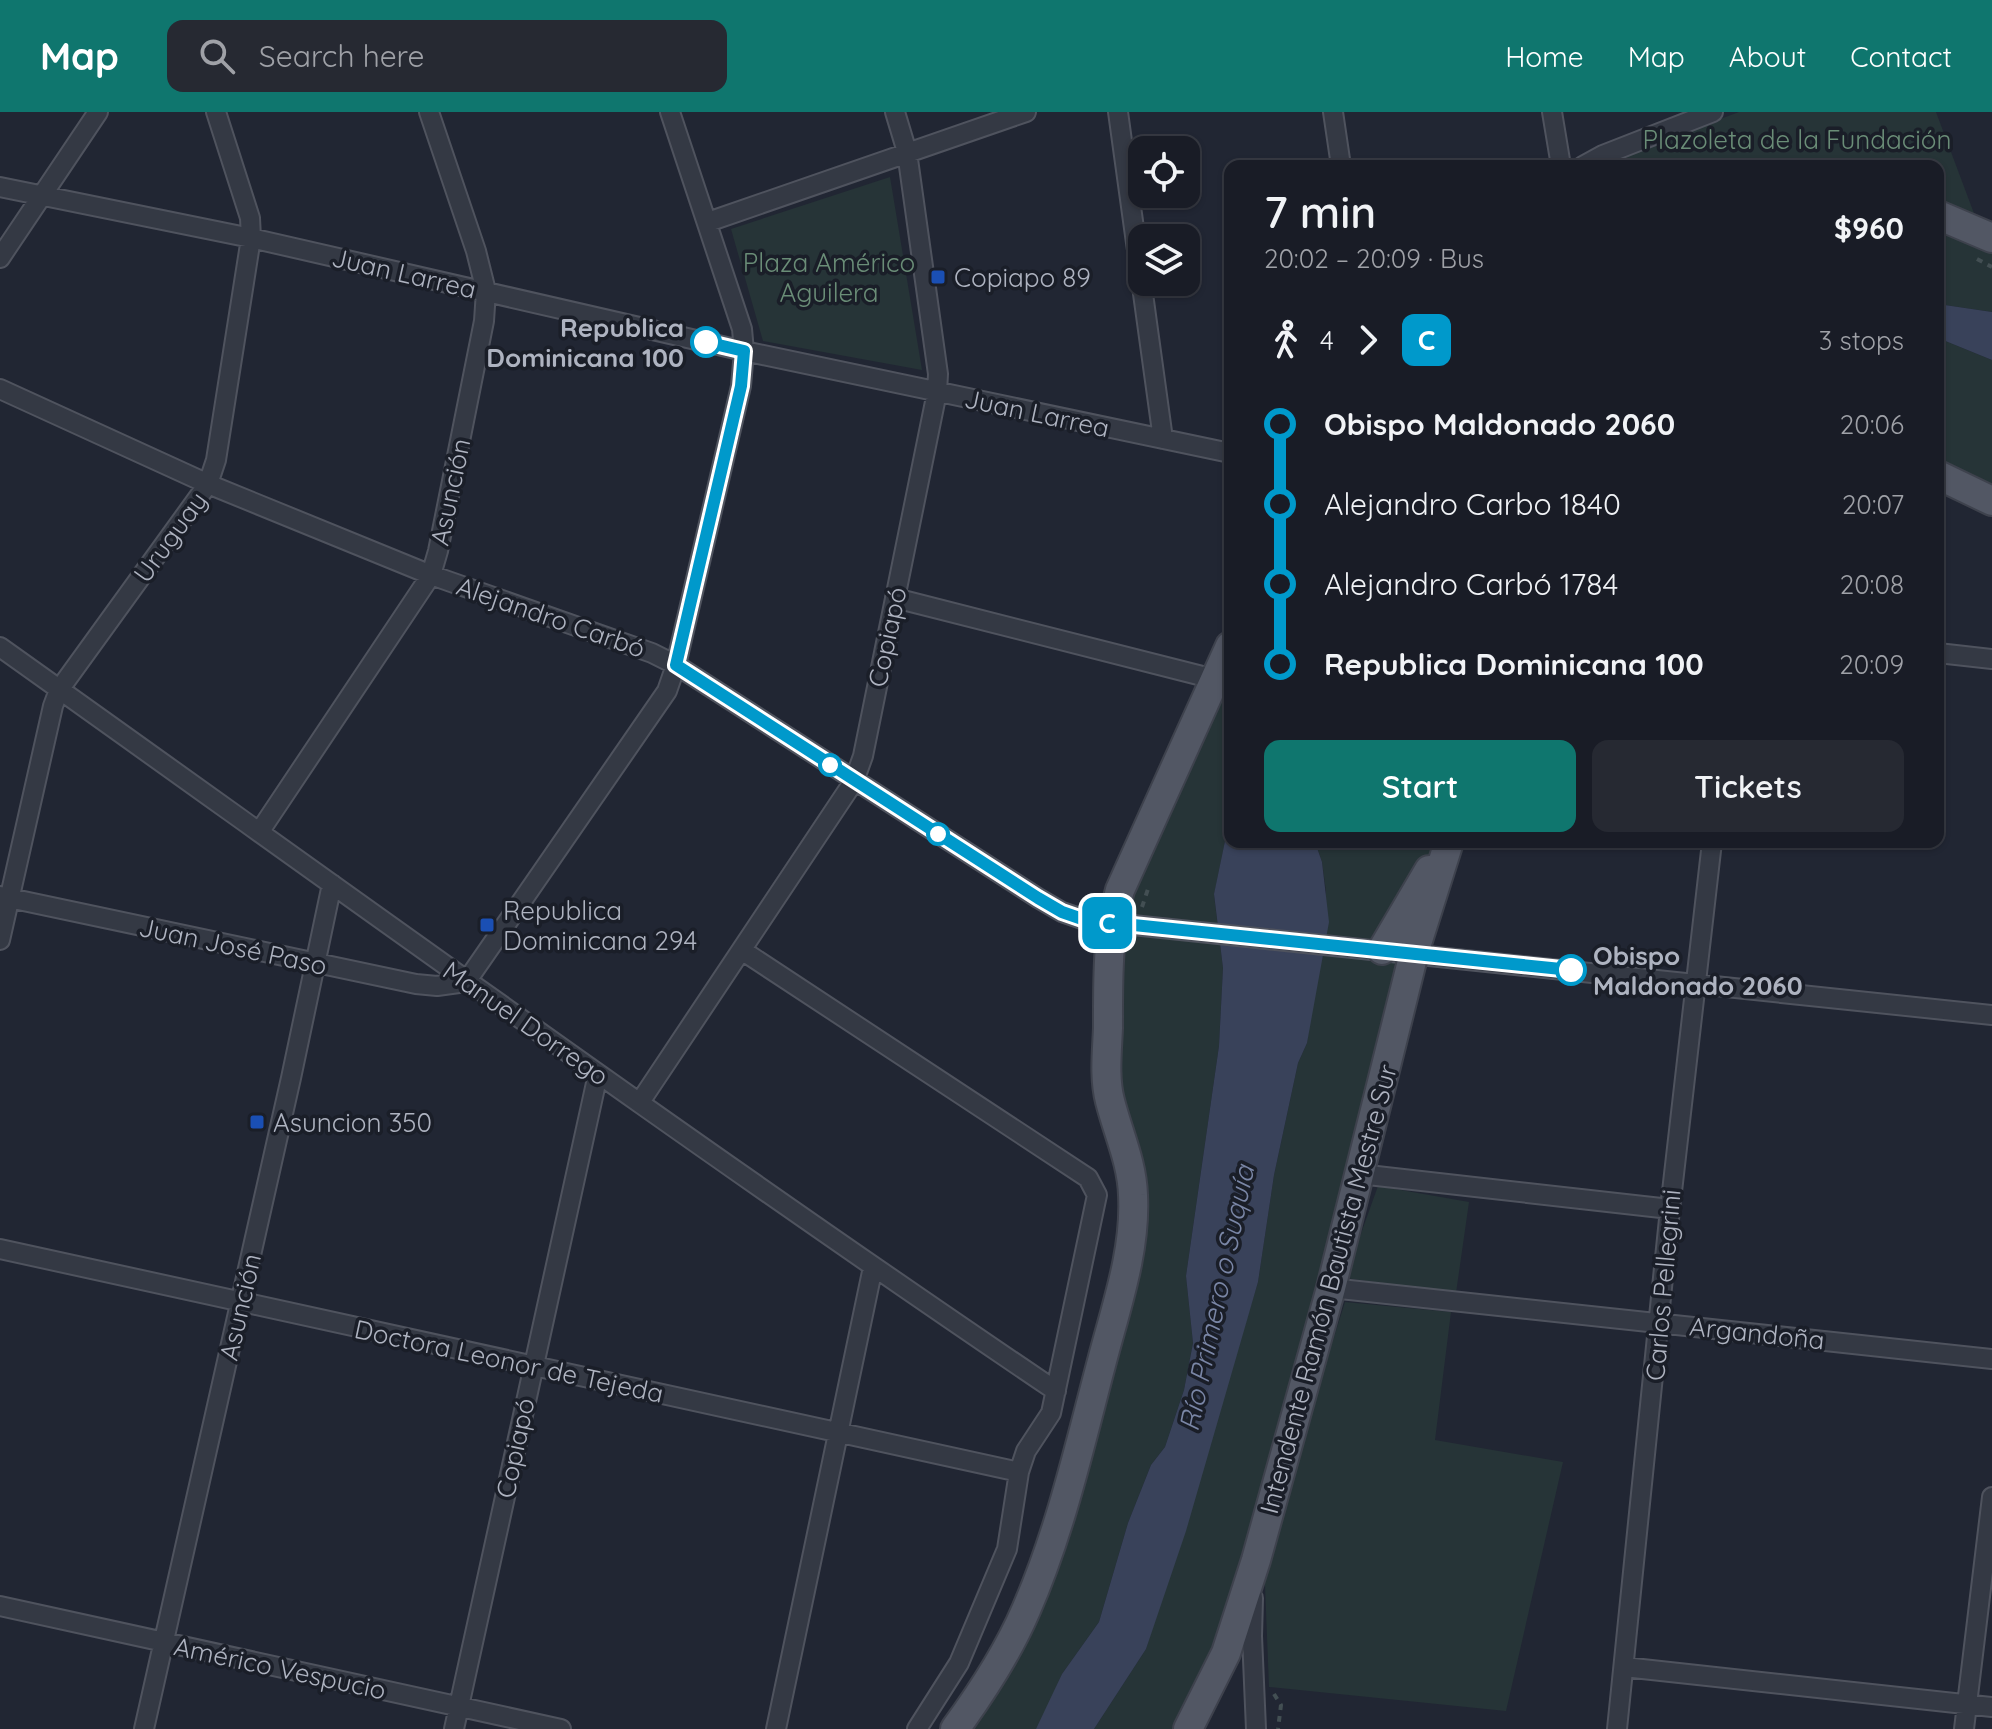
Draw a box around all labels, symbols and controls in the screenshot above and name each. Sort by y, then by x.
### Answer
search box [167,20,727,92]
text: Map [40,32,119,80]
icon: search [195,34,239,78]
text: Search here [259,37,424,75]
text: Home [1505,39,1584,74]
text: Map [1628,39,1685,74]
text: About [1729,39,1806,74]
text: Contact [1850,39,1952,74]
park label: Plazoleta de la Fundación [1642,123,1952,156]
map controls [1128,136,1200,296]
button: locate [1128,136,1200,208]
text: 7 min [1264,184,1376,239]
text: $960 [1834,209,1904,247]
button: layers [1128,224,1200,296]
street label: Juan Larrea [329,240,479,306]
text: 20:02 – 20:09 · Bus [1264,242,1484,275]
park label: Plaza Américo Aguilera [743,246,915,309]
place label: Copiapo 89 [954,261,1091,294]
marker: Copiapo 89 [929,268,947,286]
place label: Republica Dominicana 100 [486,311,684,374]
icon: walk [1264,318,1308,362]
icon: forward [1346,318,1390,362]
text: C [1418,322,1435,357]
text: 4 [1320,324,1334,357]
text: 3 stops [1819,324,1904,357]
marker: Republica Dominicana 100 [691,327,721,357]
street label: Juan Larrea [962,382,1112,444]
text: Obispo Maldonado 2060 [1324,405,1675,443]
text: 20:06 [1840,408,1904,441]
street label: Asunción [423,435,477,549]
street label: Uruguay [126,485,214,589]
text: Alejandro Carbo 1840 [1324,485,1621,523]
text: 20:07 [1842,488,1904,521]
text: Alejandro Carbó 1784 [1324,565,1618,603]
text: 20:08 [1840,568,1904,601]
street label: Alejandro Carbó [452,569,650,665]
street label: Copiapó [860,584,914,690]
text: Republica Dominicana 100 [1324,645,1704,683]
text: 20:09 [1839,648,1904,681]
button: Start [1264,740,1576,832]
button: Tickets [1592,740,1904,832]
unlabelled marker [819,754,841,776]
unlabelled marker [927,823,949,845]
place label: Republica Dominicana 294 [503,894,697,957]
line badge: C [1081,897,1133,949]
text: C [1098,905,1116,940]
street label: Juan José Paso [136,910,330,982]
marker: Republica Dominicana 294 [478,916,496,934]
place label: Obispo Maldonado 2060 [1593,939,1803,1002]
street label: Manuel Dorrego [437,954,615,1092]
marker: Obispo Maldonado 2060 [1556,955,1586,985]
street label: Intendente Ramón Bautista Mestre Sur [1252,1061,1404,1517]
place label: Asuncion 350 [273,1106,432,1139]
marker: Asuncion 350 [248,1113,266,1131]
water label: Río Primero o Suquía [1171,1160,1262,1434]
street label: Carlos Pellegrini [1638,1188,1688,1382]
street label: Asunción [212,1250,268,1364]
street label: Argandoña [1688,1310,1826,1356]
street label: Doctora Leonor de Tejeda [351,1312,667,1410]
street label: Copiapó [488,1395,542,1501]
street label: Américo Vespucio [171,1629,389,1707]

